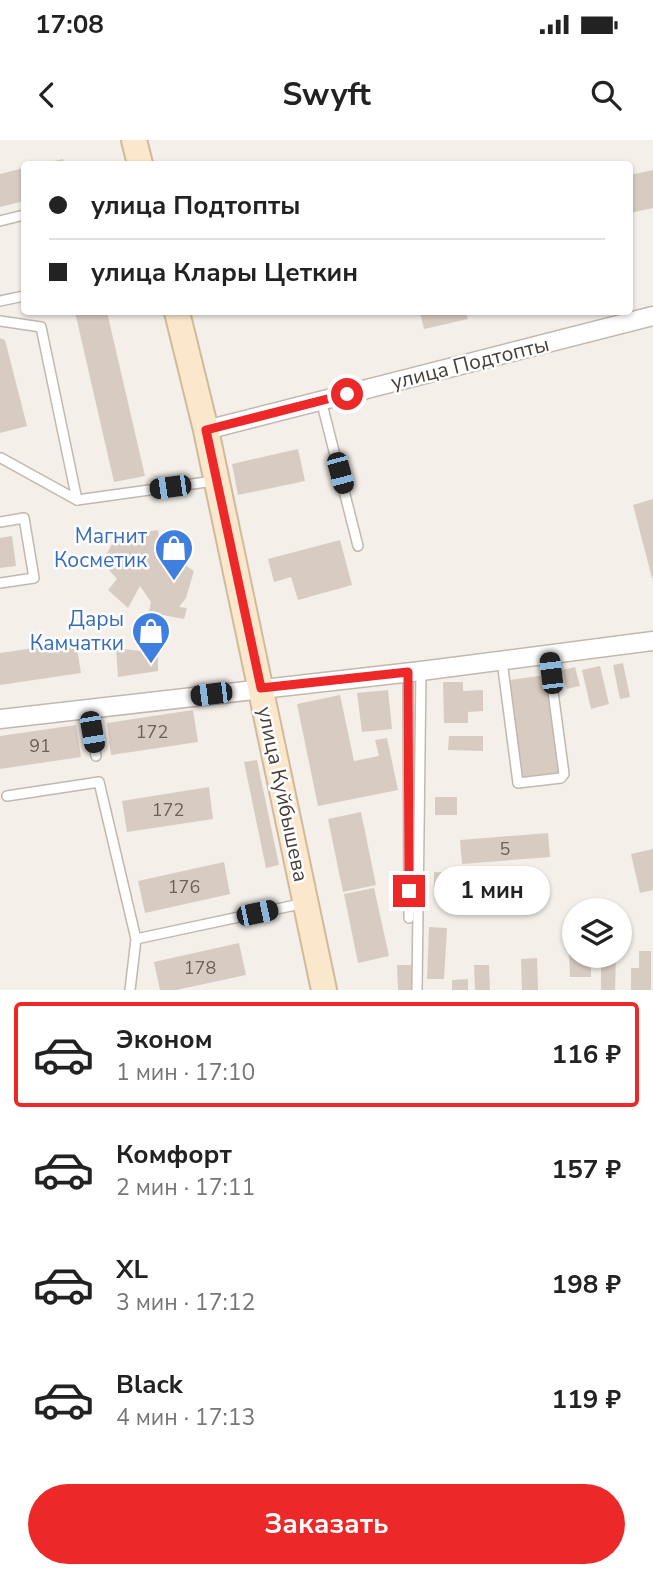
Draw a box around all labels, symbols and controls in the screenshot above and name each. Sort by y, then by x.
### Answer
text: 17:08 [35,7,104,42]
text: Swyft [282,73,371,116]
icon: back [28,76,66,114]
icon: search [587,76,625,114]
text: улица Подтопты [91,188,300,223]
text: улица Клары Цеткин [91,255,358,290]
street label: улица Подтопты [388,330,552,396]
route start [331,378,363,410]
car [325,450,356,496]
car [148,474,193,500]
place label: Магнит Косметик [54,522,148,574]
shop icon: Магнит Косметик [153,527,195,582]
place label: Дары Камчатки [30,605,124,657]
shop icon: Дары Камчатки [130,610,172,665]
car [539,651,564,695]
car [189,681,234,707]
street label: улица Куйбышева [251,704,315,884]
car [79,709,106,755]
house number: 172 [136,720,168,744]
house number: 91 [29,734,51,758]
house number: 172 [152,798,184,822]
house number: 5 [500,837,510,861]
callout: 1 мин [434,866,549,916]
house number: 176 [168,875,200,899]
route end [393,875,425,907]
text: 1 мин [460,875,524,906]
car [235,898,280,928]
map controls [562,898,632,968]
button: layers [562,898,632,968]
house number: 178 [184,956,216,980]
text: Эконом [116,1022,213,1057]
icon: car [32,1023,95,1086]
text: 116 ₽ [552,1037,621,1072]
text: 1 мин · 17:10 [116,1057,255,1088]
text: Комфорт [116,1137,232,1172]
icon: car [32,1138,95,1201]
text: 157 ₽ [552,1152,621,1187]
text: 2 мин · 17:11 [116,1172,255,1203]
text: XL [116,1252,148,1287]
icon: car [32,1253,95,1316]
text: 198 ₽ [552,1267,621,1302]
text: 3 мин · 17:12 [116,1287,255,1318]
text: Black [116,1367,183,1402]
icon: car [32,1368,95,1431]
text: 119 ₽ [552,1382,621,1417]
text: 4 мин · 17:13 [116,1402,255,1433]
button: Заказать [28,1484,625,1564]

